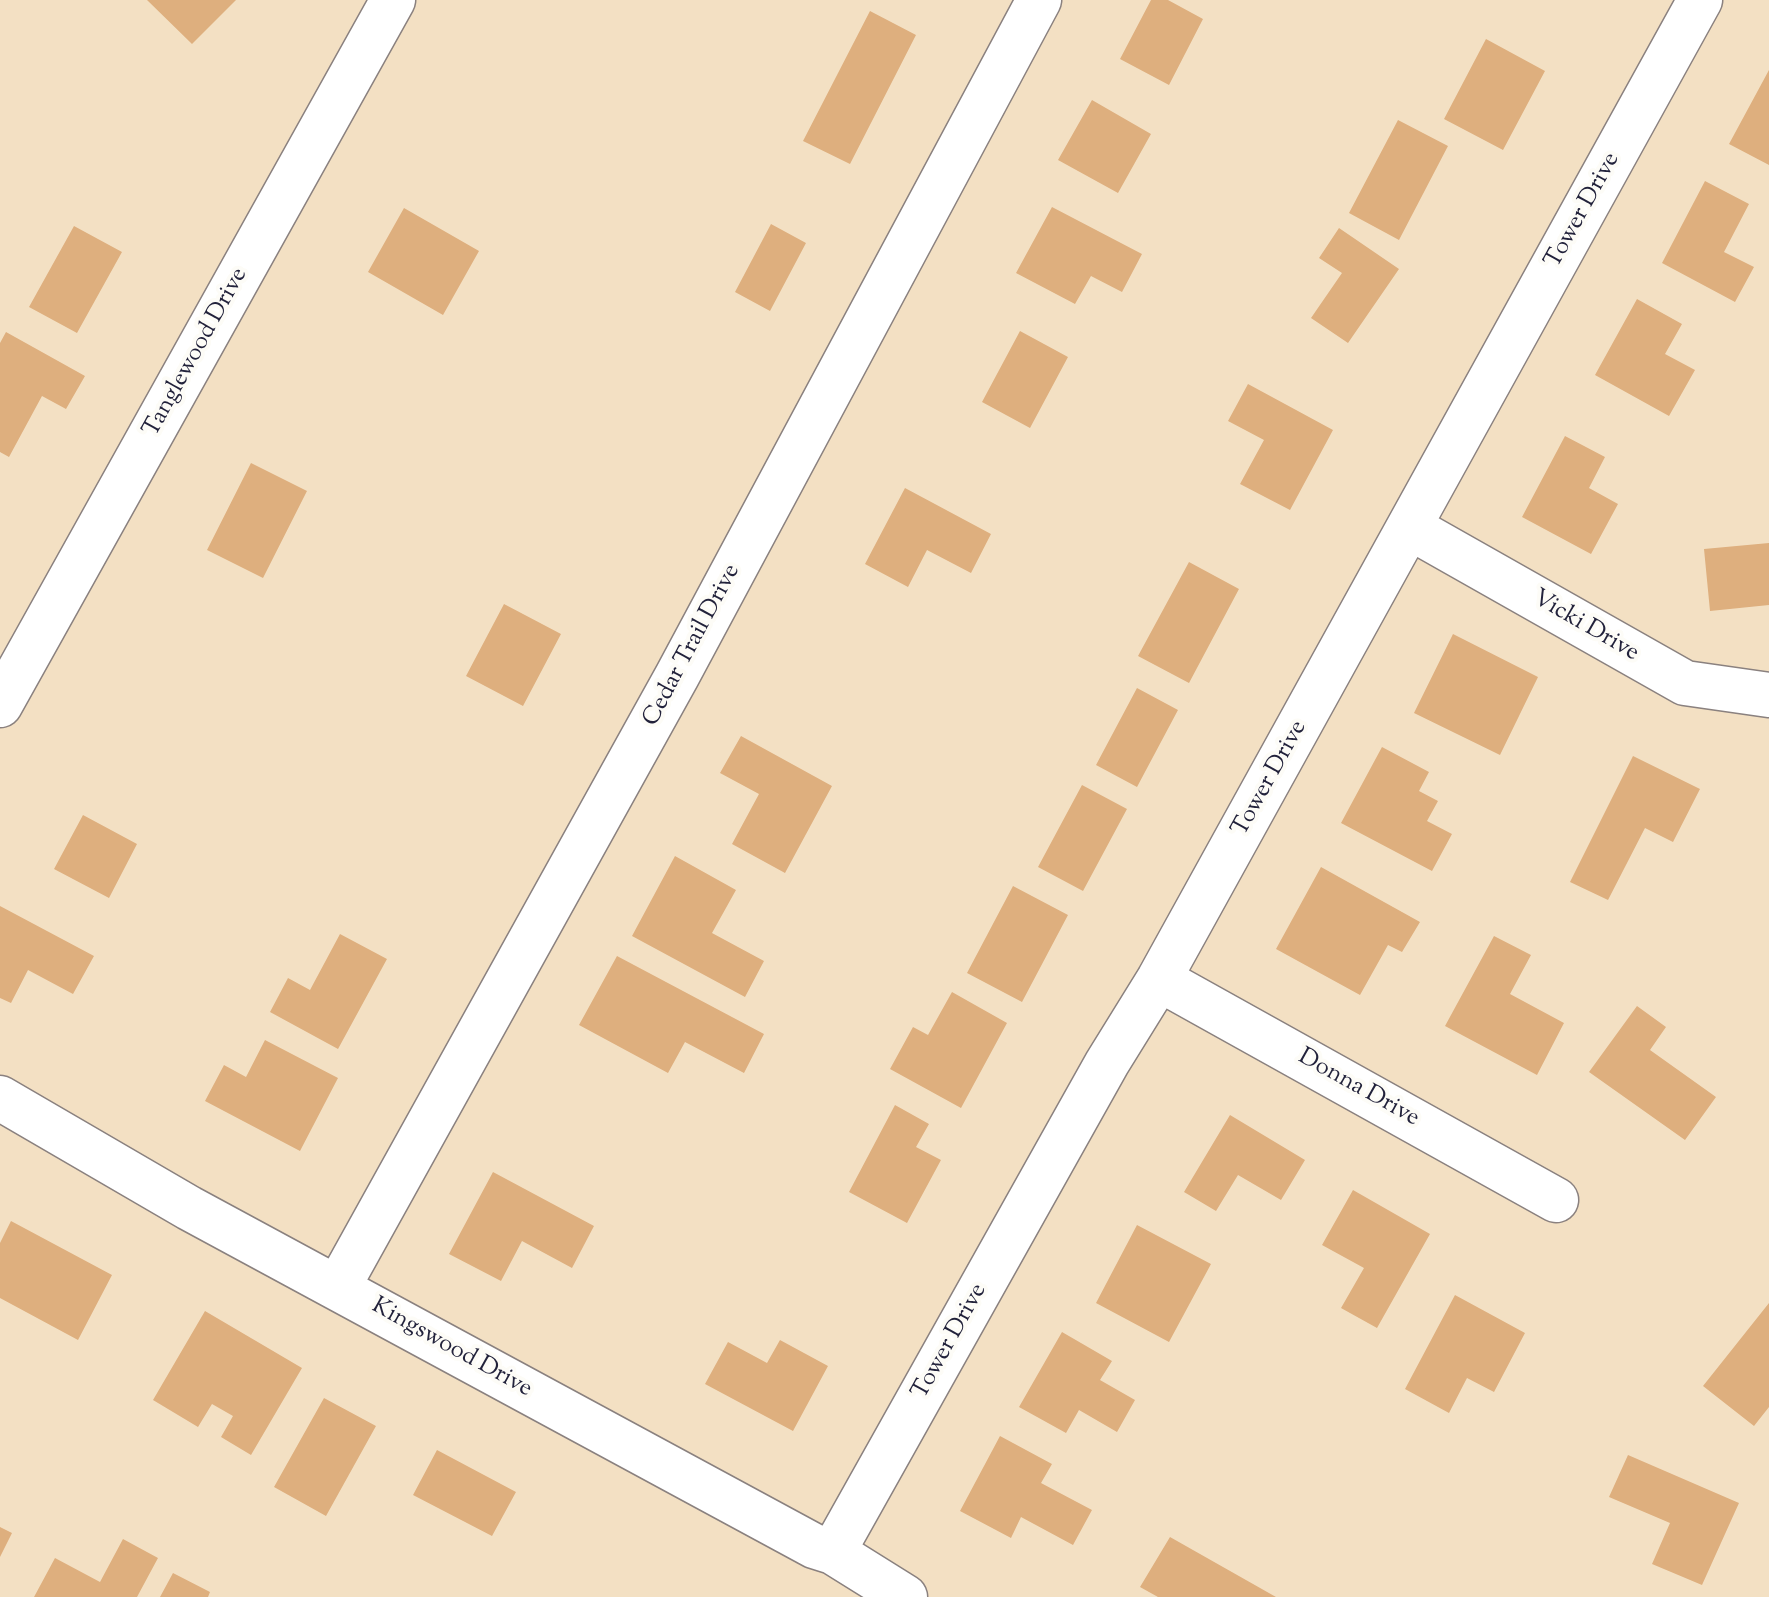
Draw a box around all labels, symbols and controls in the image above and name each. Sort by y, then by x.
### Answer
street label: Tower Drive [1541,148,1627,274]
street label: Tanglewood Drive [139,264,255,442]
street label: Cedar Trail Drive [638,560,748,732]
street label: Vicki Drive [1527,585,1643,669]
street label: Tower Drive [1228,716,1314,842]
street label: Donna Drive [1292,1044,1424,1134]
street label: Tower Drive [908,1279,994,1405]
street label: Kingswood Drive [366,1293,536,1405]

